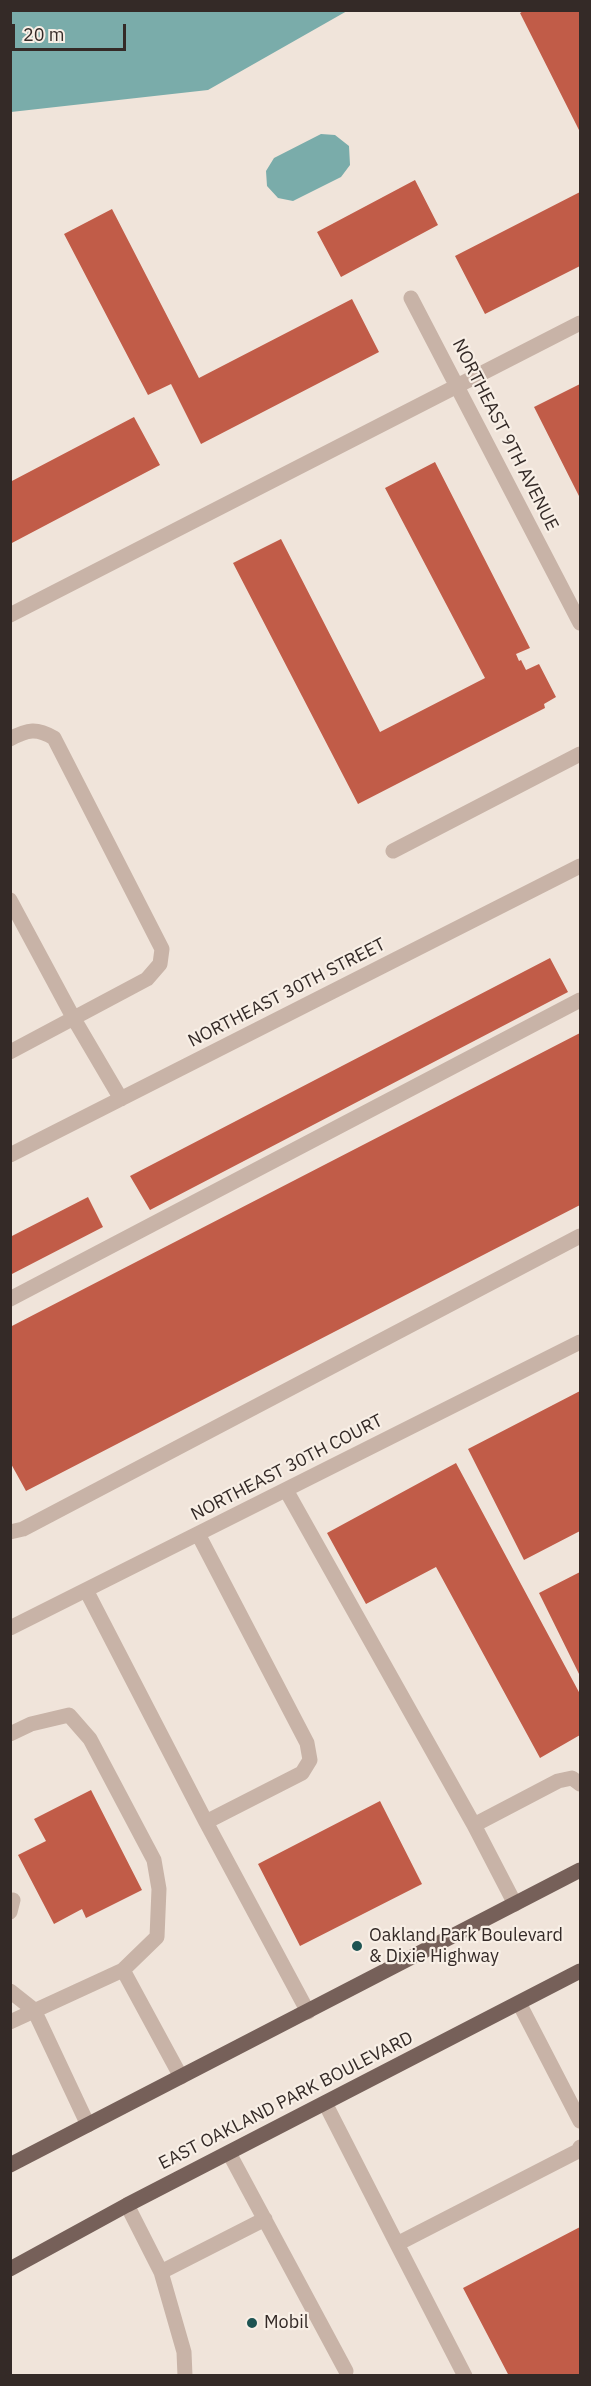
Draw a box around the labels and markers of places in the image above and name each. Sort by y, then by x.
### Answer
place label: Oakland Park Boulevard & Dixie Highway [369,1925,563,1968]
marker: Oakland Park Boulevard & Dixie Highway [350,1939,364,1953]
place label: Mobil [264,2312,309,2334]
marker: Mobil [245,2316,259,2330]

